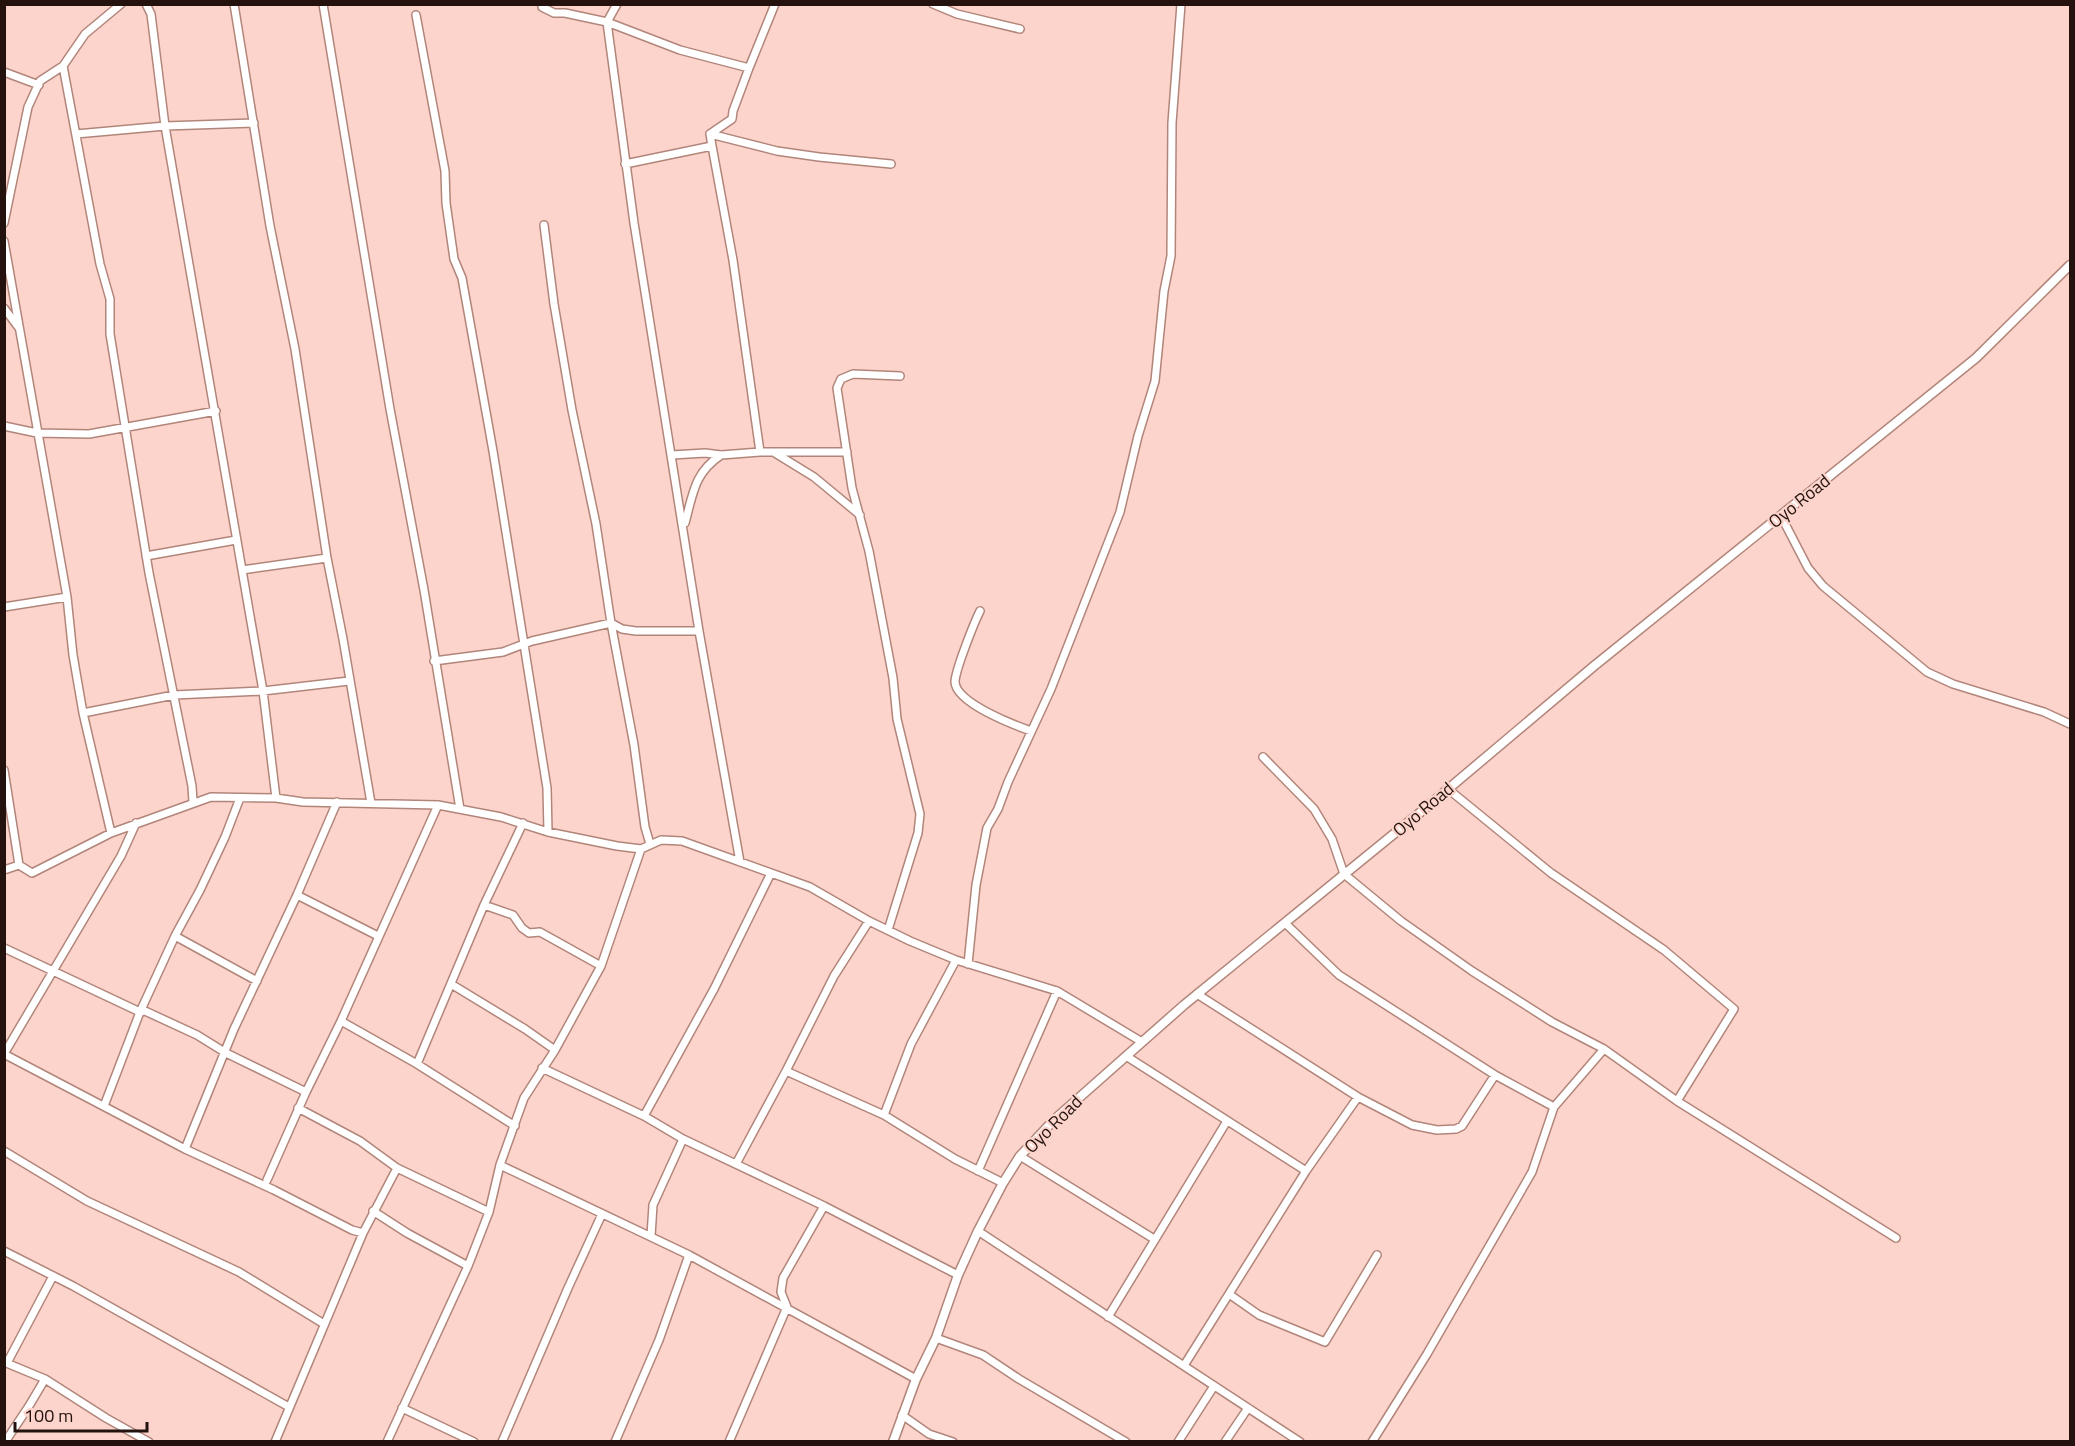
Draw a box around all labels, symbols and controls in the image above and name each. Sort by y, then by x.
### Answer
street label: Oyo Road [1762,468,1836,534]
street label: Oyo Road [1386,775,1460,843]
street label: Oyo Road [1018,1089,1088,1159]
scale bar [15,1395,147,1433]
text: 100 m [24,1402,73,1429]

